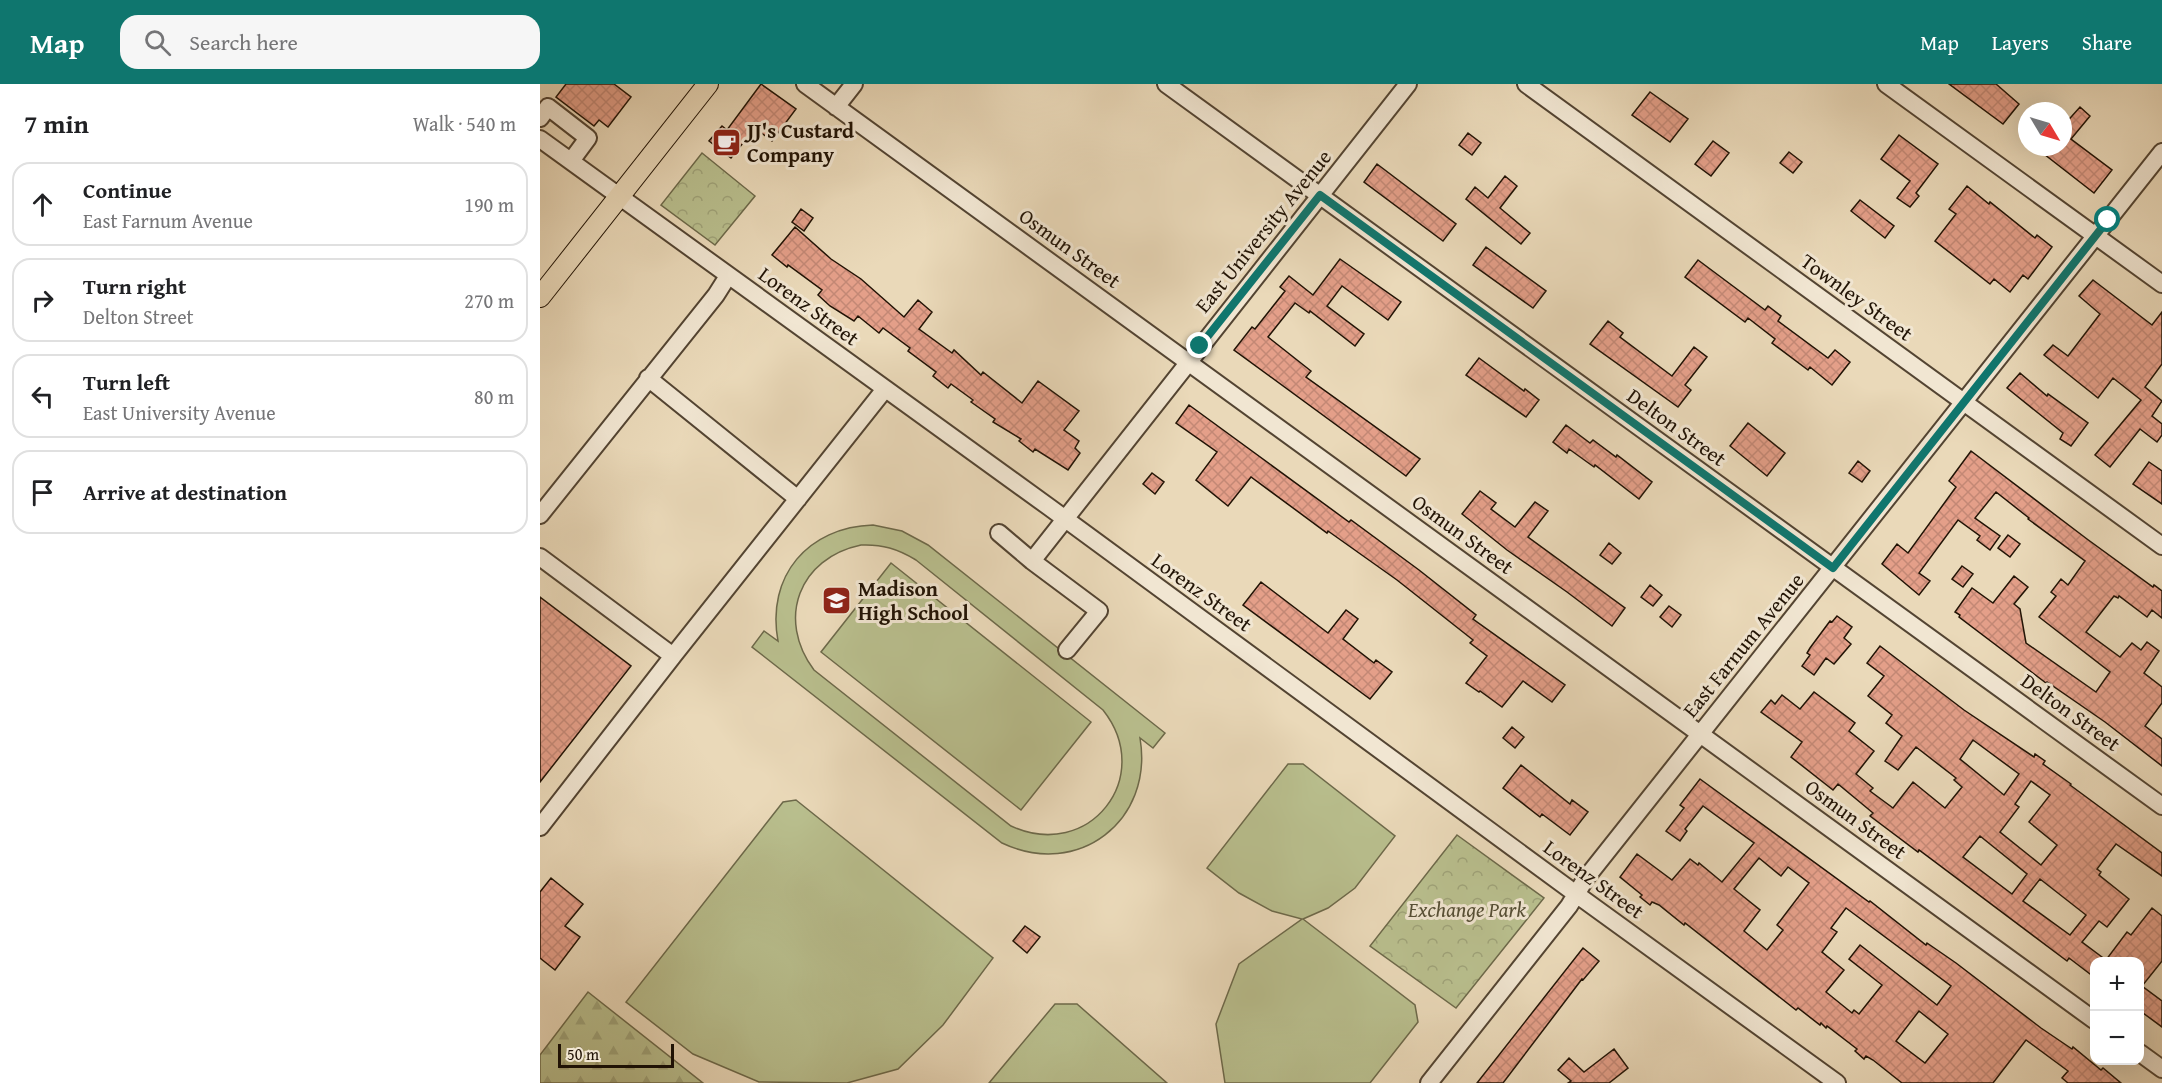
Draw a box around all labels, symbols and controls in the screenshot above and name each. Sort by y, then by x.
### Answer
search box [120,15,540,69]
text: Map [30,22,84,63]
icon: search [141,26,174,59]
text: Search here [189,26,298,58]
text: Map [1920,27,1959,58]
text: Layers [1992,27,2049,58]
text: Share [2082,27,2132,58]
north arrow [2018,102,2072,156]
text: 7 min [24,104,89,143]
text: Walk · 540 m [413,109,516,138]
place label: JJ's Custard Company [744,115,854,170]
cafe icon: JJ's Custard Company [710,126,742,158]
street label: East University Avenue [1187,143,1339,319]
text: Continue [83,174,172,206]
icon: ahead [26,188,59,221]
text: 190 m [464,190,514,219]
street label: Osmun Street [1013,200,1128,296]
text: East Farnum Avenue [83,206,253,235]
route start [2094,206,2120,232]
street label: Townley Street [1794,246,1920,349]
street label: Lorenz Street [752,259,866,354]
text: Turn right [83,270,186,302]
icon: right [26,284,59,317]
text: 270 m [464,286,514,315]
text: Delton Street [83,302,194,331]
route end [1186,332,1212,358]
text: Turn left [83,366,170,398]
icon: left [26,380,59,413]
street label: Delton Street [1621,380,1734,474]
text: 80 m [474,382,514,411]
text: East University Avenue [83,398,276,427]
icon: arrive [26,476,59,509]
text: Arrive at destination [83,476,287,508]
street label: Osmun Street [1406,486,1521,582]
street label: Lorenz Street [1145,545,1259,640]
street label: East Farnum Avenue [1675,566,1811,724]
place label: Madison High School [858,573,969,628]
school or university icon: Madison High School [821,584,853,616]
street label: Delton Street [2015,665,2128,759]
street label: Osmun Street [1799,771,1914,867]
street label: Lorenz Street [1537,832,1651,927]
park label: Exchange Park [1407,894,1526,925]
map controls [2090,957,2144,1065]
button: + [2090,957,2144,1011]
button: − [2090,1011,2144,1065]
scale bar [558,1041,674,1068]
text: 50 m [567,1042,599,1066]

